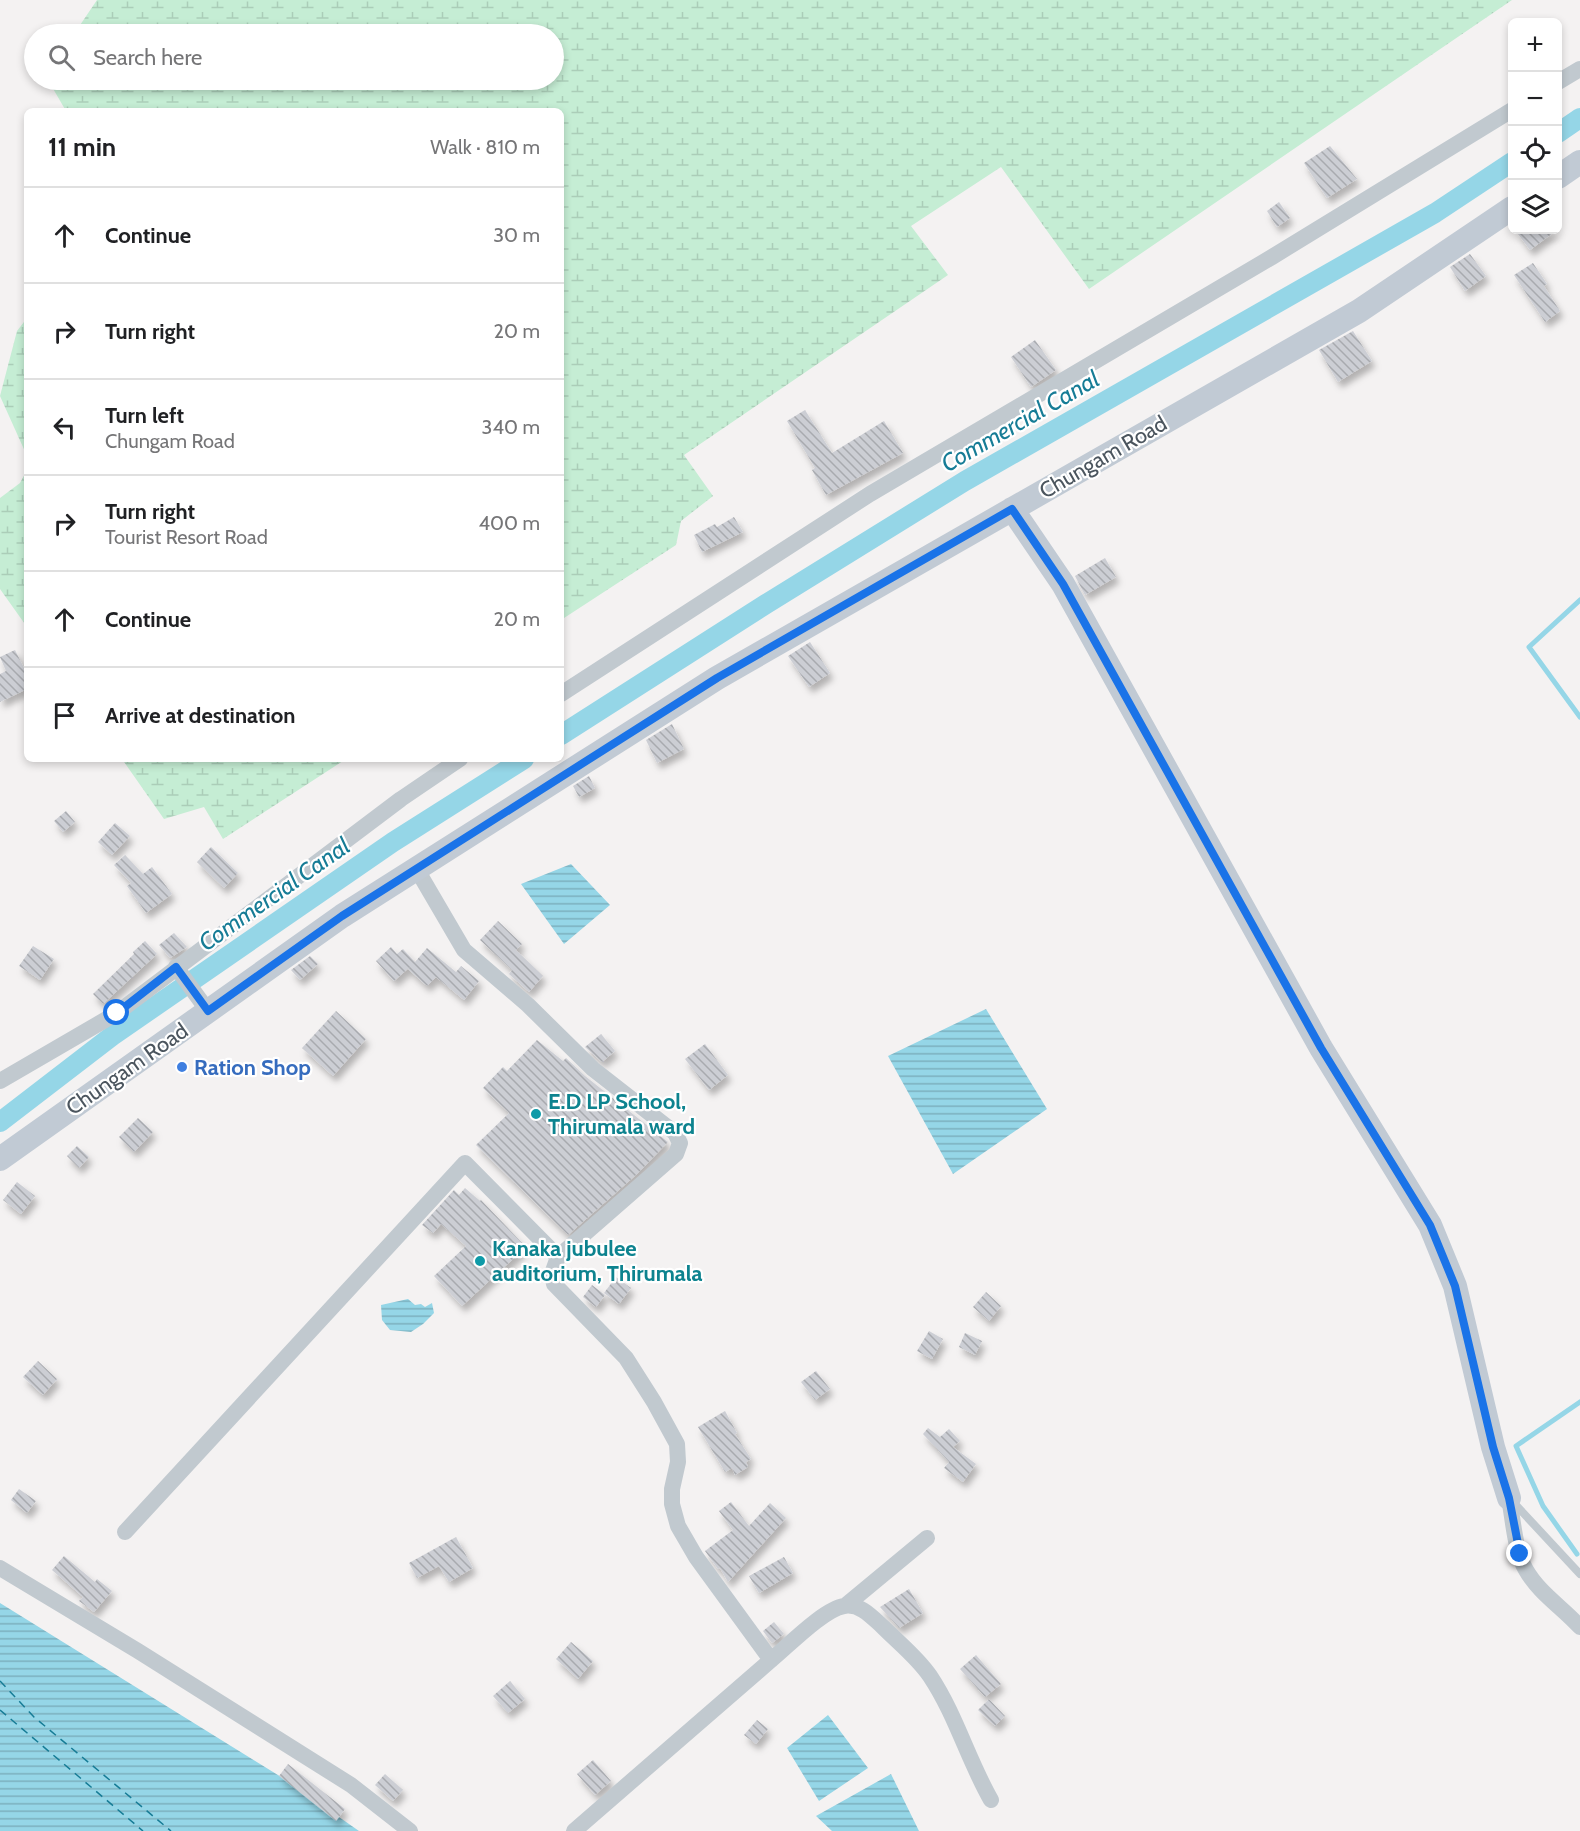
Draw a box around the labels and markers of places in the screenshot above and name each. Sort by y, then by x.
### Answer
place label: Ration Shop [194,1054,311,1081]
marker: Ration Shop [175,1060,189,1074]
place label: E.D LP School, Thirumala ward [548,1088,695,1140]
marker: E.D LP School, Thirumala ward [529,1107,543,1121]
place label: Kanaka jubulee auditorium, Thirumala [492,1235,703,1287]
marker: Kanaka jubulee auditorium, Thirumala [473,1254,487,1268]

